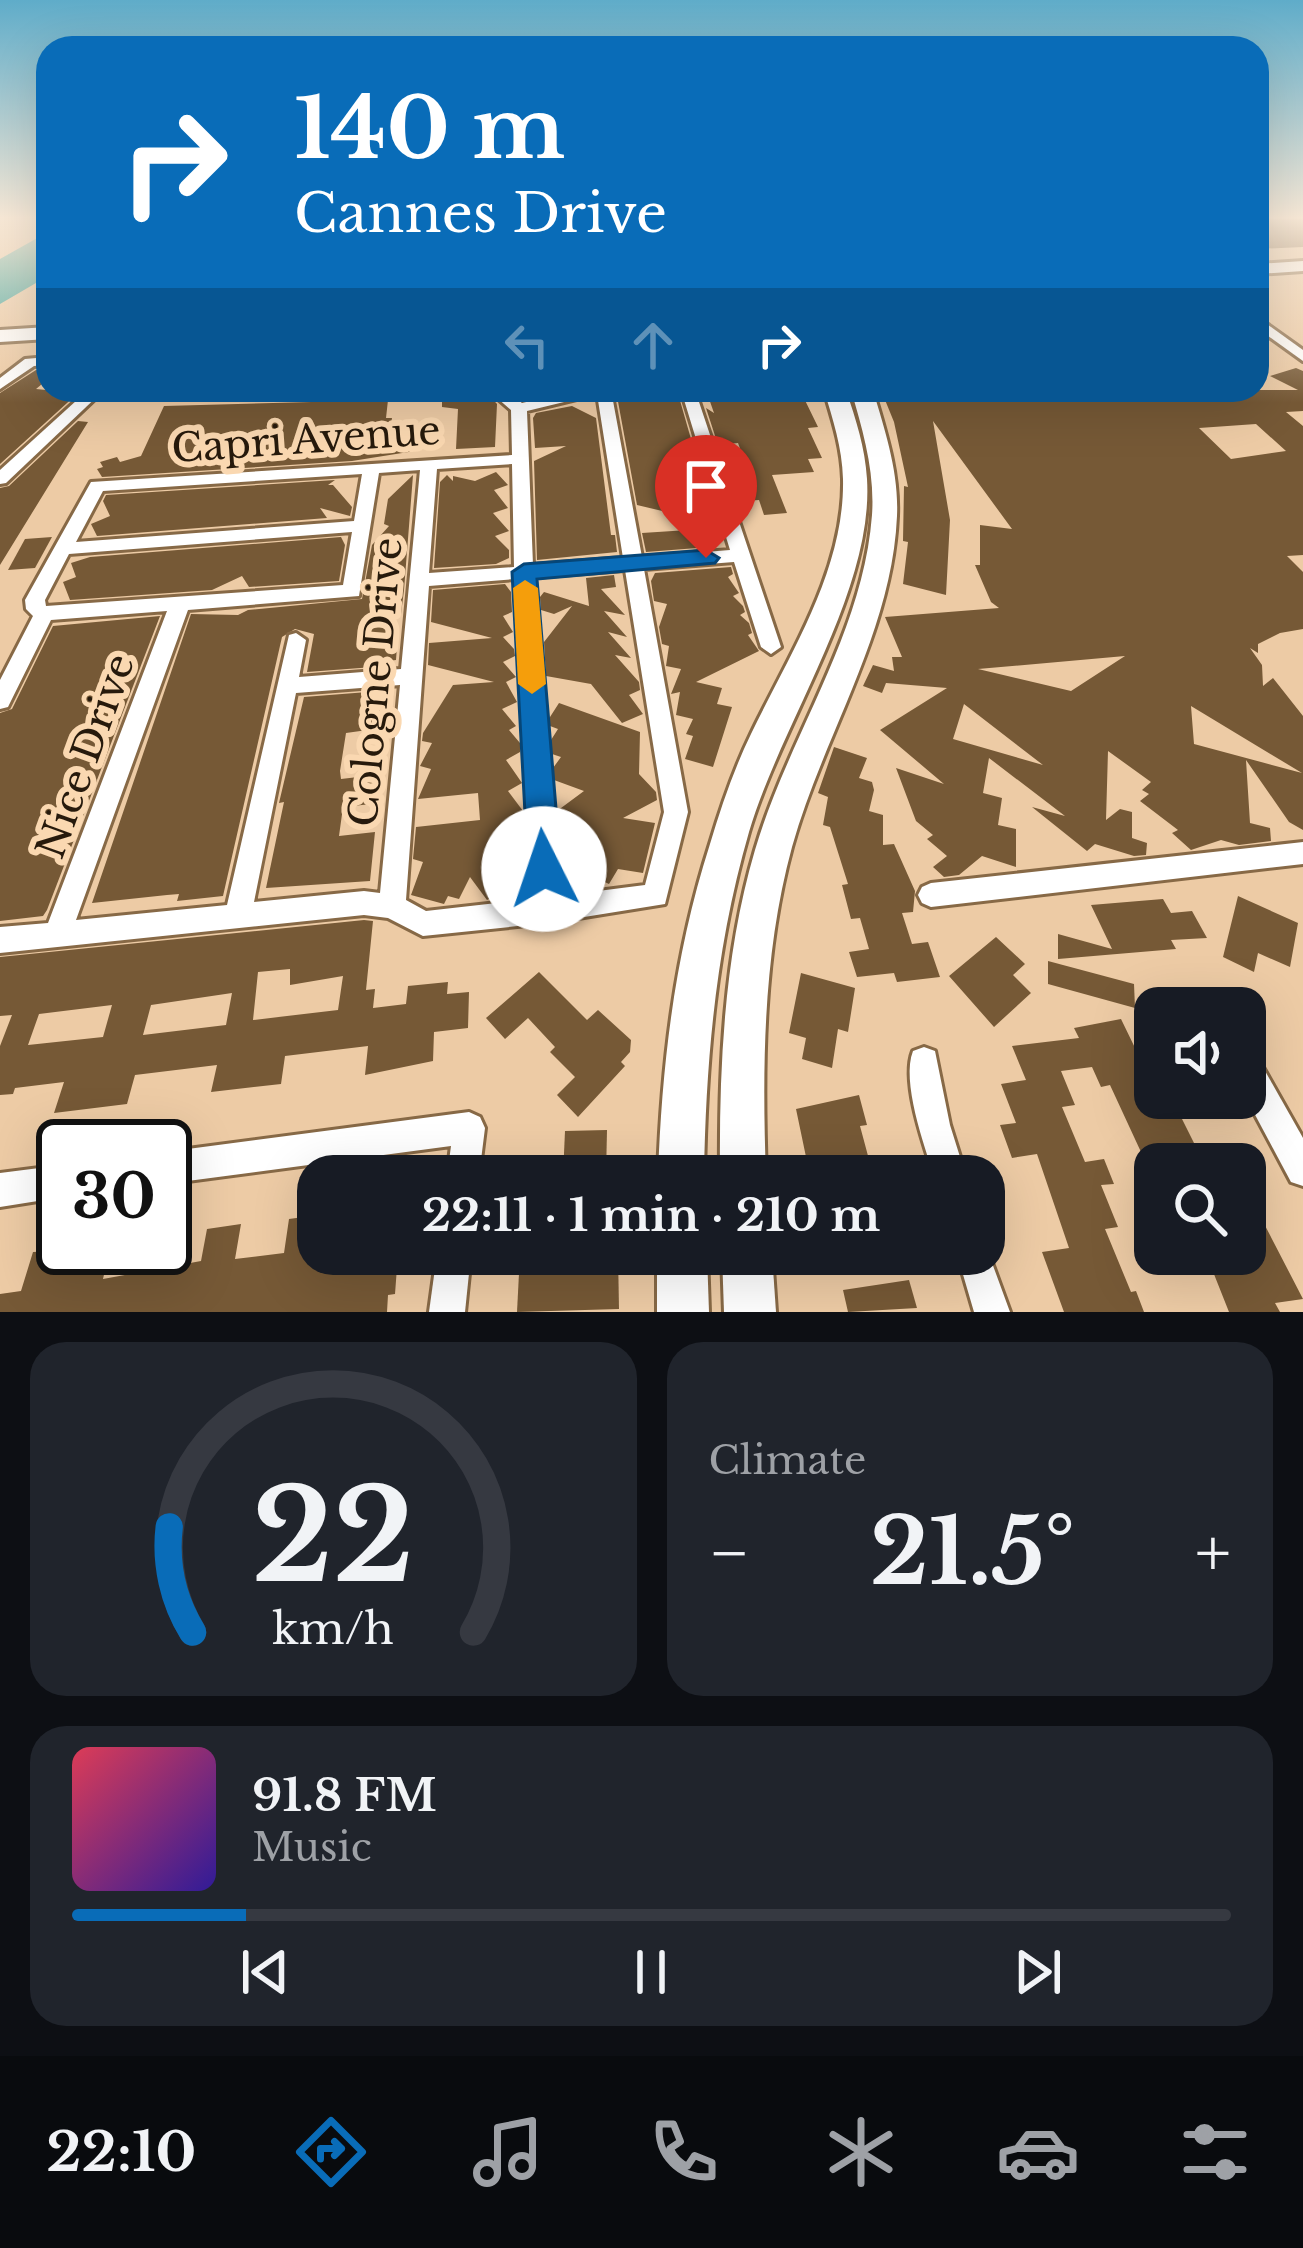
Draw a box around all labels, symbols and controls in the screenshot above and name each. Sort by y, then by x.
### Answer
text: 140 m [294,77,565,181]
icon: right [96,84,252,240]
text: Cannes Drive [294,180,667,247]
icon: left [494,312,560,378]
icon: ahead [620,312,686,378]
icon: right [746,312,812,378]
street label: Capri Avenue [170,406,442,473]
pin [655,435,757,558]
icon: arrive [673,453,739,519]
street label: Cologne Drive [338,535,413,829]
street label: Nice Drive [26,647,145,865]
position arrow [481,806,607,932]
map controls [1134,987,1266,1275]
button: sound [1134,987,1266,1119]
speed limit sign: 30 [36,1119,192,1275]
button: search [1134,1143,1266,1275]
text: 22:11 · 1 min · 210 m [422,1187,880,1243]
text: Climate [709,1436,866,1485]
text: 22 [252,1460,414,1615]
text: 21.5° [870,1497,1075,1608]
text: − [709,1512,750,1594]
text: + [1195,1512,1231,1594]
text: km/h [272,1602,394,1656]
text: 91.8 FM [252,1767,437,1823]
text: Music [252,1823,372,1872]
icon: previous [232,1939,298,2005]
icon: pause [618,1939,684,2005]
icon: next [1005,1939,1071,2005]
icon: directions [289,2110,373,2194]
icon: music [466,2110,550,2194]
icon: phone [642,2110,726,2194]
icon: climate [819,2110,903,2194]
icon: car [996,2110,1080,2194]
icon: filters [1173,2110,1257,2194]
text: 22:10 [46,2119,196,2186]

